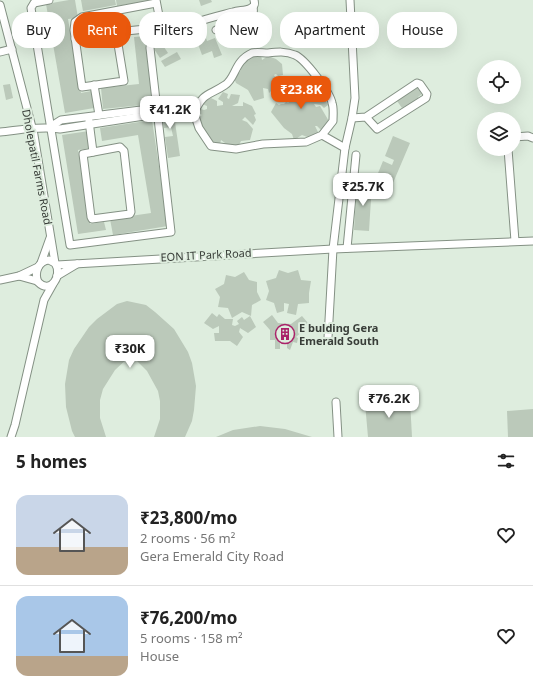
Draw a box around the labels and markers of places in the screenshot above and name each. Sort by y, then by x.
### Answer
pin: ₹23.8K [268,76,334,110]
pin: ₹41.2K [137,96,203,130]
pin: ₹25.7K [330,173,396,207]
place label: E bulding Gera Emerald South [299,320,379,348]
building icon: E bulding Gera Emerald South [274,323,296,345]
pin: ₹30K [106,335,154,369]
pin: ₹76.2K [356,385,422,419]

